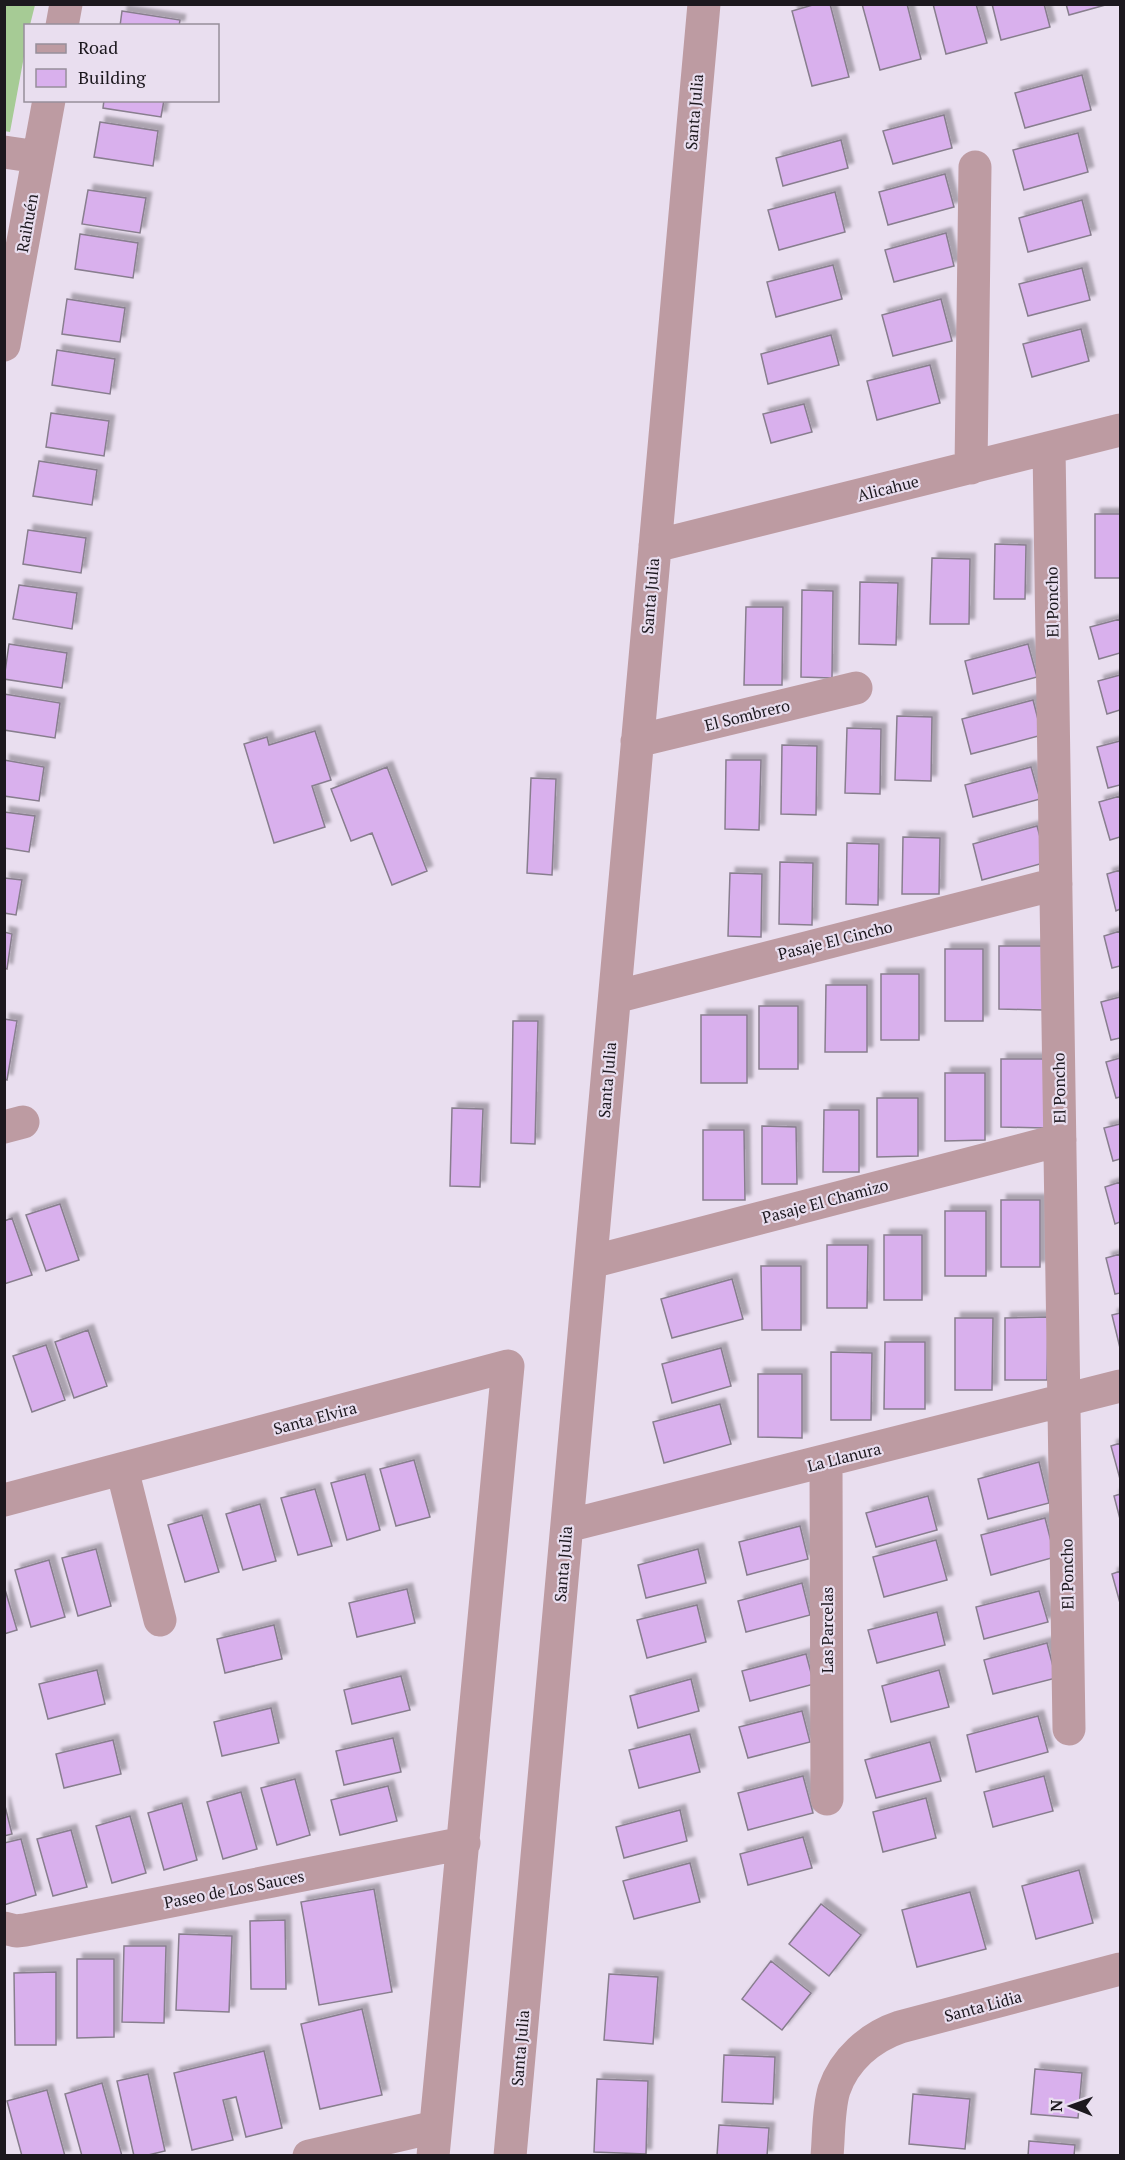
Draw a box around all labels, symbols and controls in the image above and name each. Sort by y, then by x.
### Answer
legend [24,24,219,102]
text: Road [78,35,118,59]
text: Building [78,65,146,89]
street label: Santa Julia [680,73,708,151]
street label: Raihuén [11,191,43,254]
street label: Alicahue [855,470,921,506]
street label: Santa Julia [636,557,664,635]
street label: El Poncho [1040,566,1064,638]
street label: El Sombrero [702,694,792,736]
street label: Pasaje El Cincho [775,915,895,965]
street label: Santa Julia [593,1041,621,1119]
street label: El Poncho [1047,1052,1071,1124]
street label: Pasaje El Chamizo [759,1174,891,1228]
street label: Santa Elvira [271,1396,359,1440]
street label: La Llanura [805,1437,883,1477]
street label: Santa Julia [549,1525,577,1603]
street label: El Poncho [1055,1538,1079,1610]
street label: Las Parcelas [816,1587,838,1673]
street label: Paseo de Los Sauces [162,1865,306,1913]
street label: Santa Lidia [942,1985,1024,2027]
street label: Santa Julia [506,2009,534,2087]
north arrow [1041,2076,1101,2136]
text: N [1045,2099,1067,2112]

